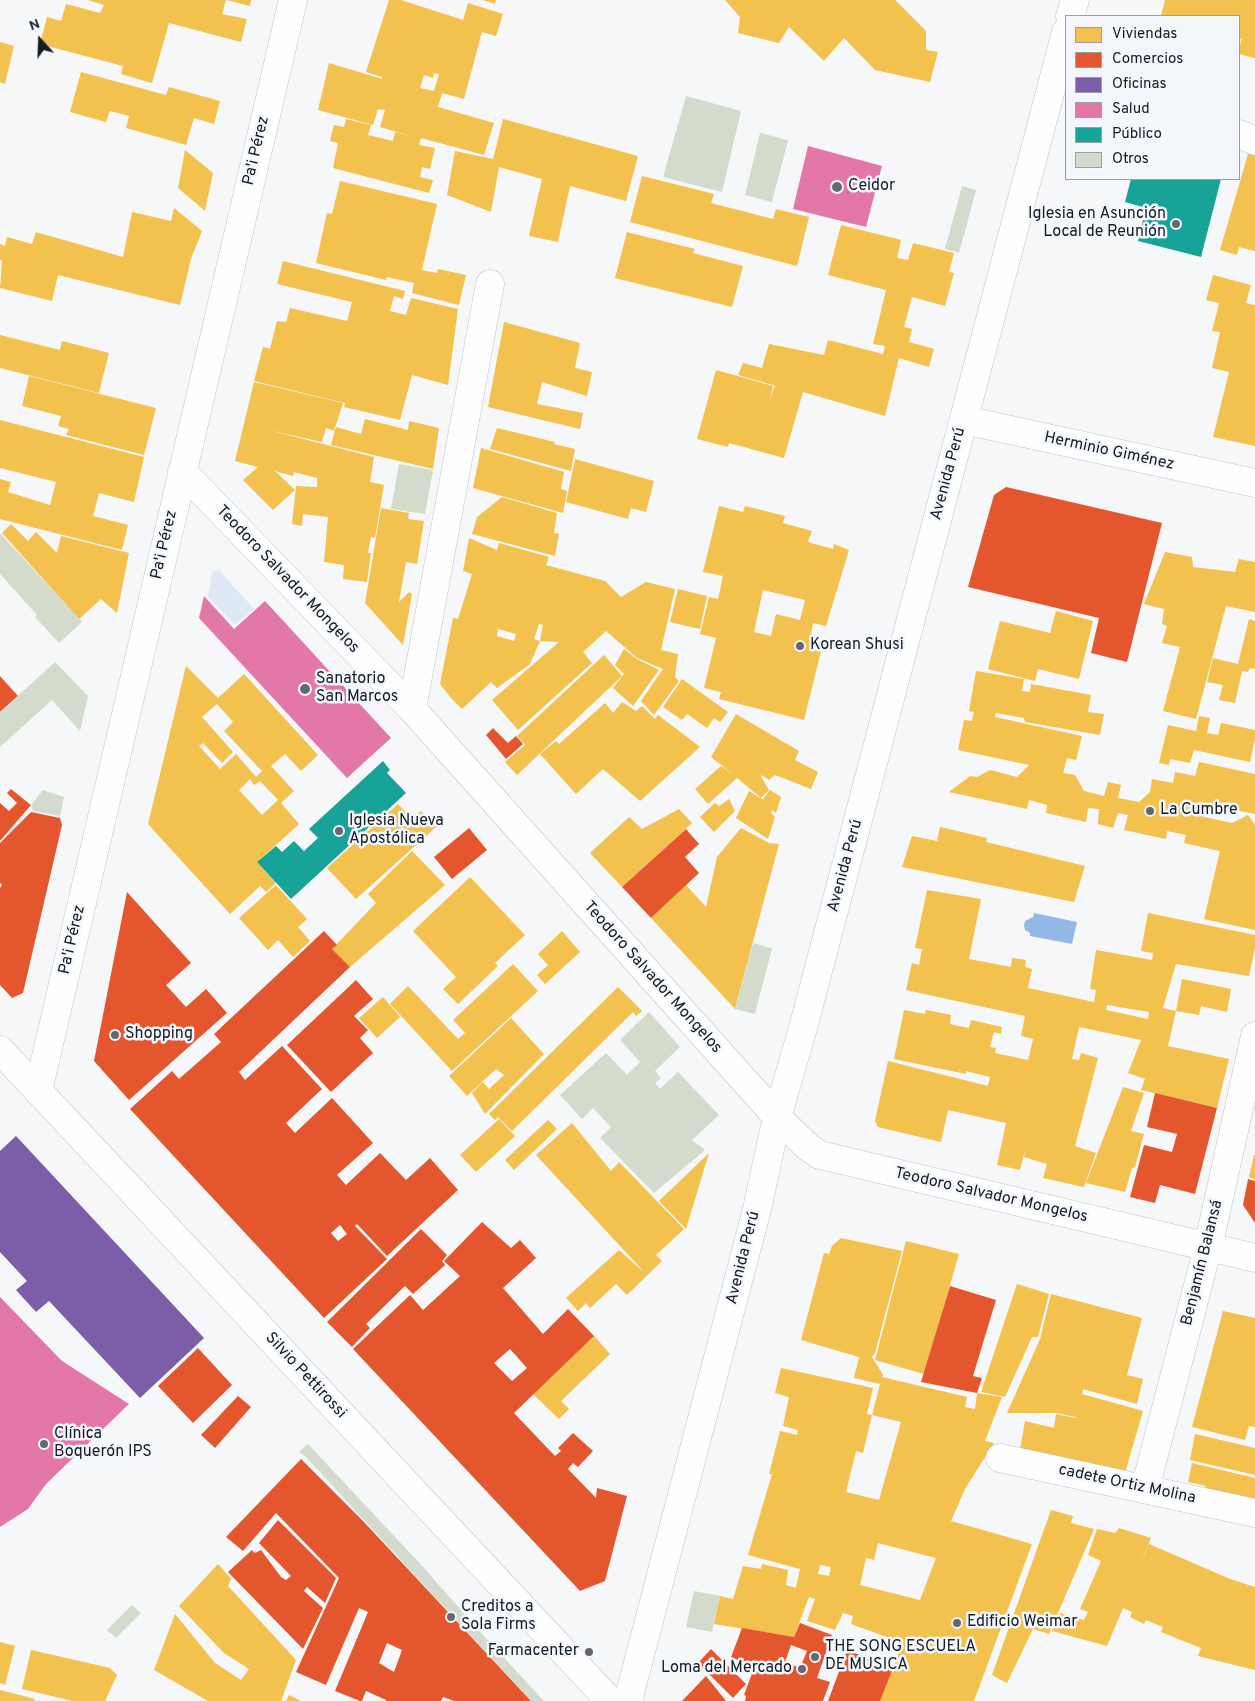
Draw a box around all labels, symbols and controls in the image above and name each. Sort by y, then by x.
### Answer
north arrow [15,15,65,65]
legend [1065,15,1240,180]
text: N [27,16,42,35]
text: Viviendas [1112,25,1177,44]
text: Comercios [1112,50,1183,69]
text: Oficinas [1112,75,1167,94]
text: Salud [1112,100,1150,119]
street label: Pa'i Pérez [240,114,274,188]
text: Público [1112,125,1162,144]
text: Otros [1112,150,1149,169]
place label: Ceidor [848,177,895,197]
marker: Ceidor [830,180,844,194]
place label: Iglesia en Asunción Local de Reunión [1028,205,1166,243]
marker: Iglesia en Asunción Local de Reunión [1170,218,1182,230]
street label: Avenida Perú [927,426,971,522]
street label: Herminio Giménez [1042,429,1176,475]
street label: Teodoro Salvador Mongelos [211,502,363,658]
street label: Pa'i Pérez [148,508,182,582]
place label: Korean Shusi [810,636,904,656]
marker: Korean Shusi [794,640,806,652]
place label: Sanatorio San Marcos [316,670,398,708]
marker: Sanatorio San Marcos [298,682,312,696]
place label: La Cumbre [1160,801,1237,821]
marker: La Cumbre [1144,805,1156,817]
place label: Iglesia Nueva Apostólica [349,812,444,850]
street label: Avenida Perú [824,818,868,914]
marker: Iglesia Nueva Apostólica [333,825,345,837]
street label: Teodoro Salvador Mongelos [579,898,725,1058]
street label: Pa'i Pérez [56,903,90,977]
place label: Shopping [125,1025,193,1045]
marker: Shopping [109,1029,121,1041]
street label: Teodoro Salvador Mongelos [892,1164,1090,1228]
street label: Benjamín Balansá [1178,1198,1228,1328]
street label: Avenida Perú [723,1210,765,1306]
street label: Silvio Pettirossi [260,1329,350,1423]
place label: Clínica Boquerón IPS [54,1425,152,1463]
marker: Clínica Boquerón IPS [38,1438,50,1450]
street label: cadete Ortiz Molina [1057,1461,1197,1509]
place label: Creditos a Sola Firms [461,1598,536,1636]
marker: Creditos a Sola Firms [445,1611,457,1623]
place label: Edificio Weimar [967,1613,1077,1633]
marker: Edificio Weimar [951,1617,963,1629]
place label: THE SONG ESCUELA DE MUSICA [825,1638,976,1676]
place label: Farmacenter [488,1642,579,1662]
marker: Farmacenter [583,1646,595,1658]
marker: THE SONG ESCUELA DE MUSICA [809,1651,821,1663]
place label: Loma del Mercado [661,1659,792,1679]
marker: Loma del Mercado [796,1663,808,1675]

